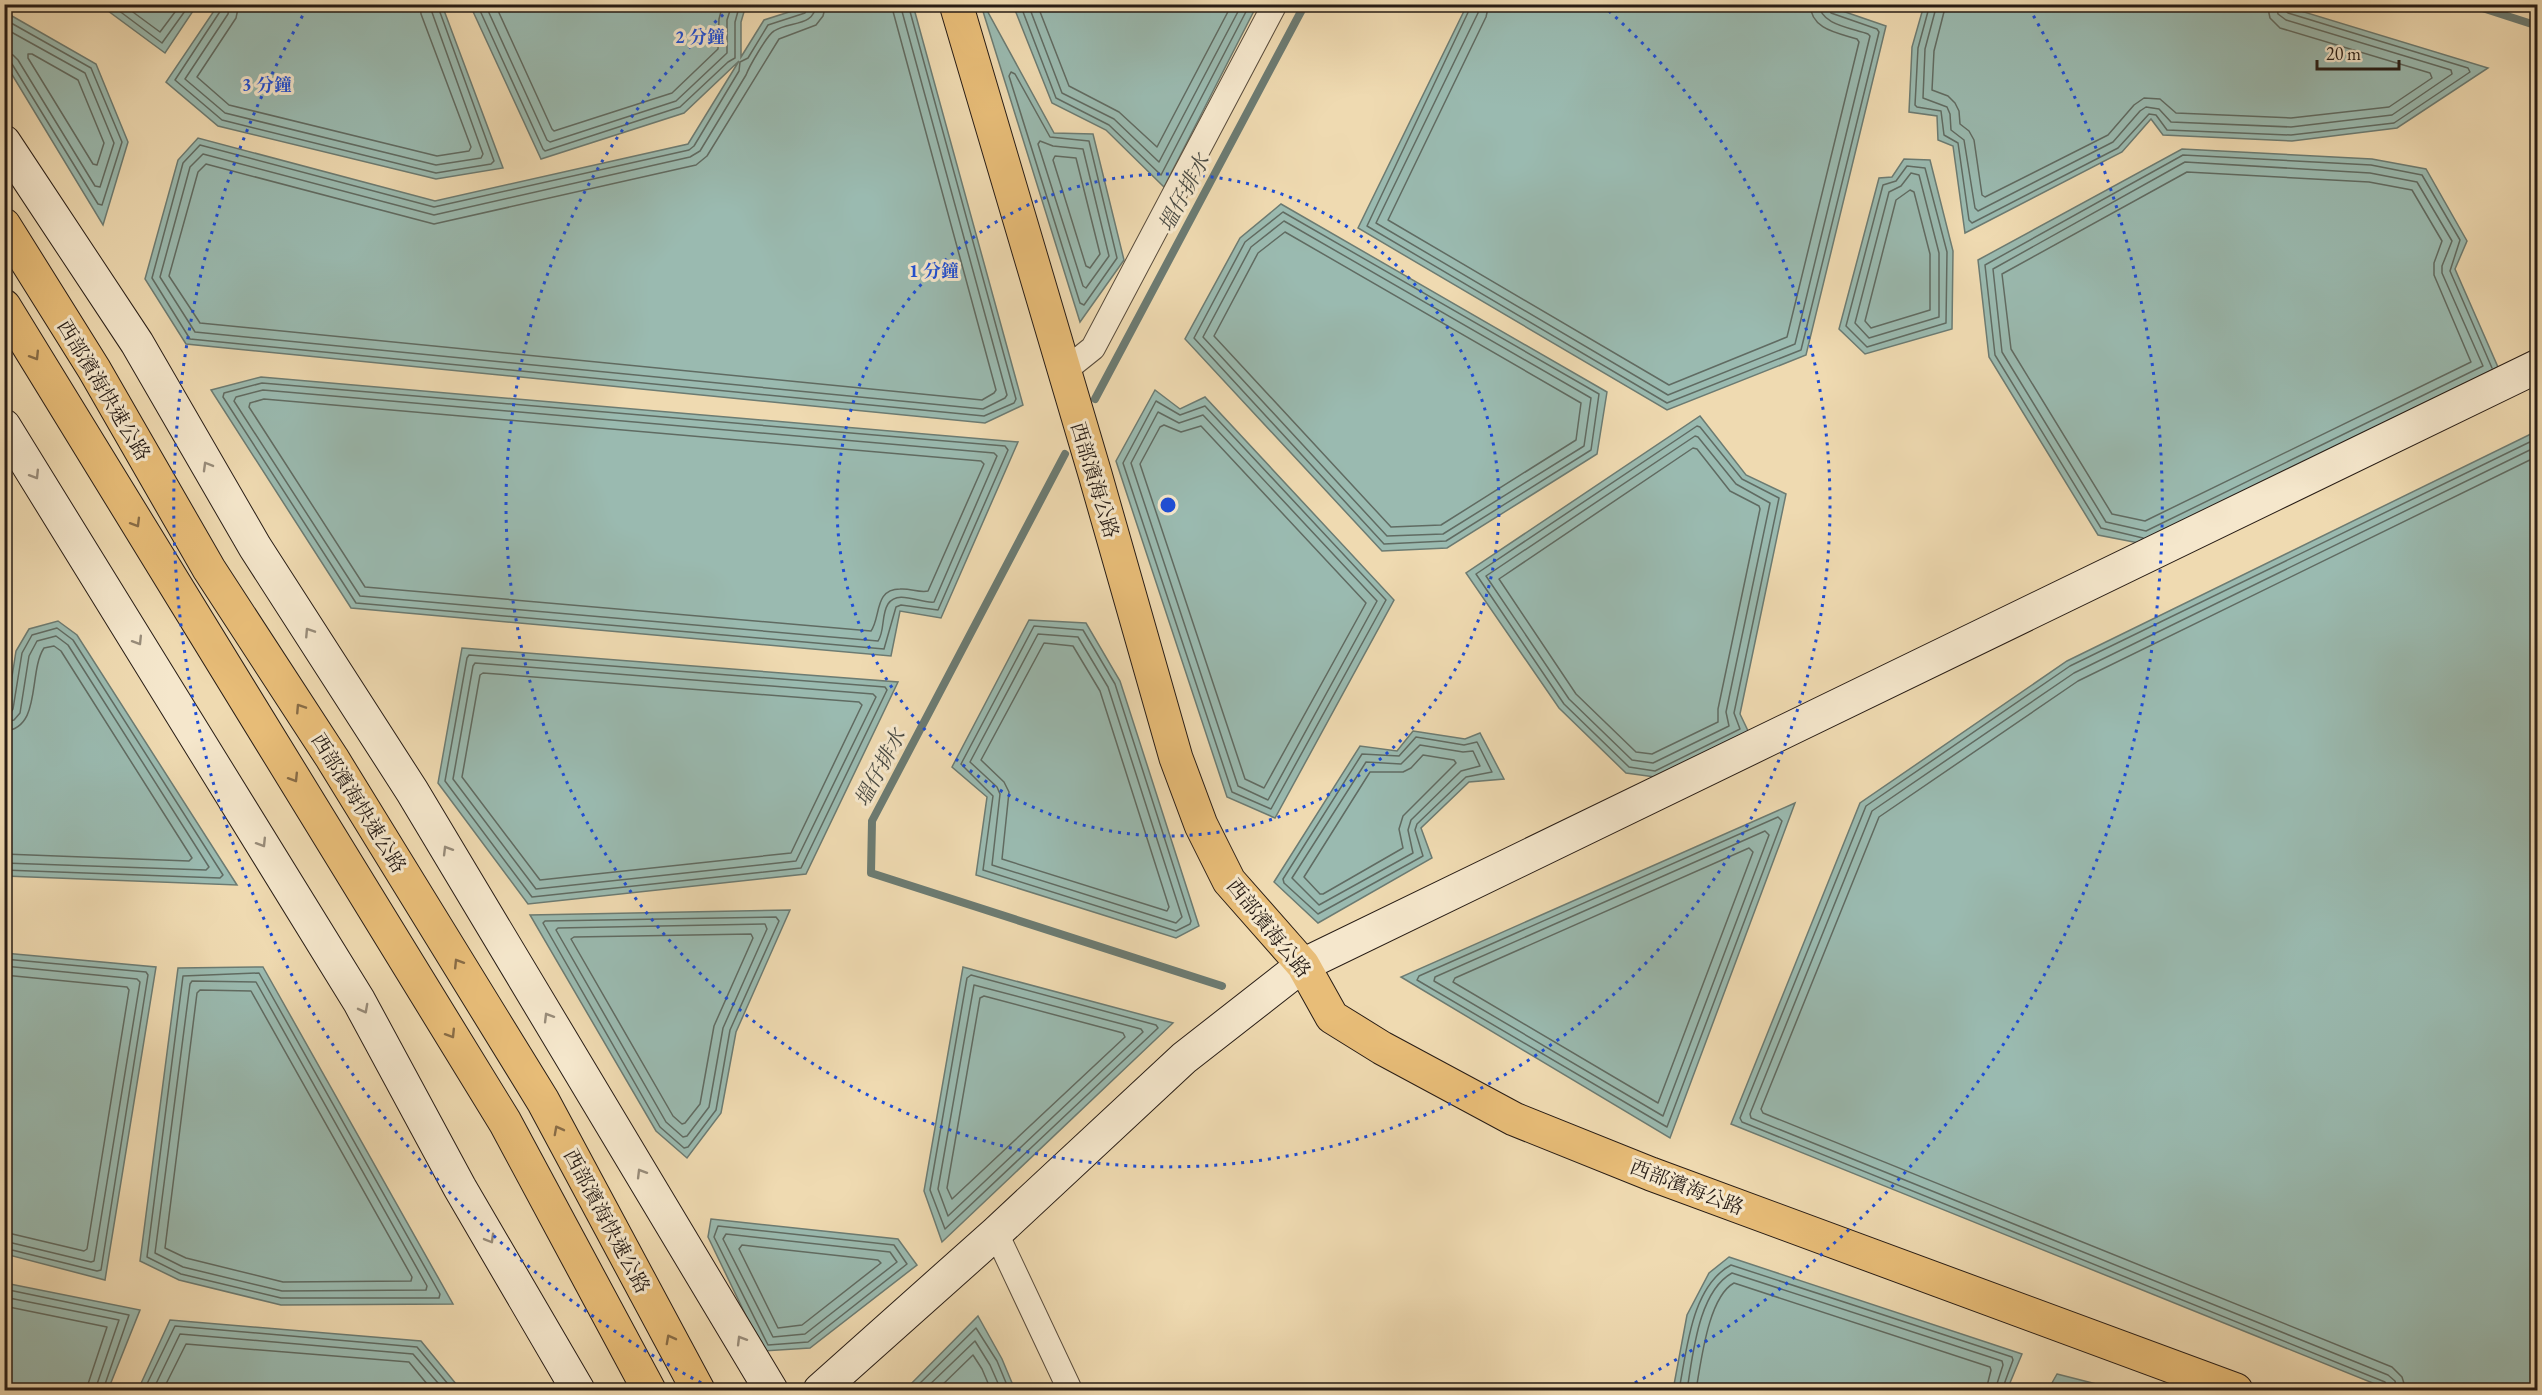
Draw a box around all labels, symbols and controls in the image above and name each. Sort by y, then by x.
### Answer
text: 2 分鐘 [675,25,725,48]
scale bar [2317,33,2400,71]
text: 20 m [2326,42,2361,65]
text: 3 分鐘 [242,73,292,96]
water label: 塭仔排水 [1152,148,1216,236]
text: 1 分鐘 [909,259,959,282]
street label: 西部濱海快速公路 [52,315,156,465]
one-way arrow [28,350,40,360]
street label: 西部濱海公路 [1065,419,1125,541]
one-way arrow [203,462,215,472]
one-way arrow [28,469,40,479]
centre of rings [1158,495,1178,515]
one-way arrow [129,517,141,527]
one-way arrow [305,628,317,638]
one-way arrow [130,635,142,645]
one-way arrow [295,704,307,714]
water label: 塭仔排水 [848,723,912,811]
street label: 西部濱海快速公路 [306,728,412,878]
one-way arrow [287,772,299,782]
one-way arrow [255,837,267,847]
one-way arrow [443,846,455,856]
street label: 西部濱海公路 [1221,873,1317,983]
one-way arrow [453,959,465,969]
one-way arrow [357,1003,368,1013]
one-way arrow [543,1013,555,1023]
one-way arrow [443,1028,455,1038]
one-way arrow [554,1126,565,1136]
street label: 西部濱海快速公路 [558,1144,656,1298]
street label: 西部濱海公路 [1626,1153,1748,1221]
one-way arrow [637,1169,648,1179]
one-way arrow [483,1233,494,1243]
one-way arrow [666,1335,677,1345]
one-way arrow [737,1336,748,1346]

